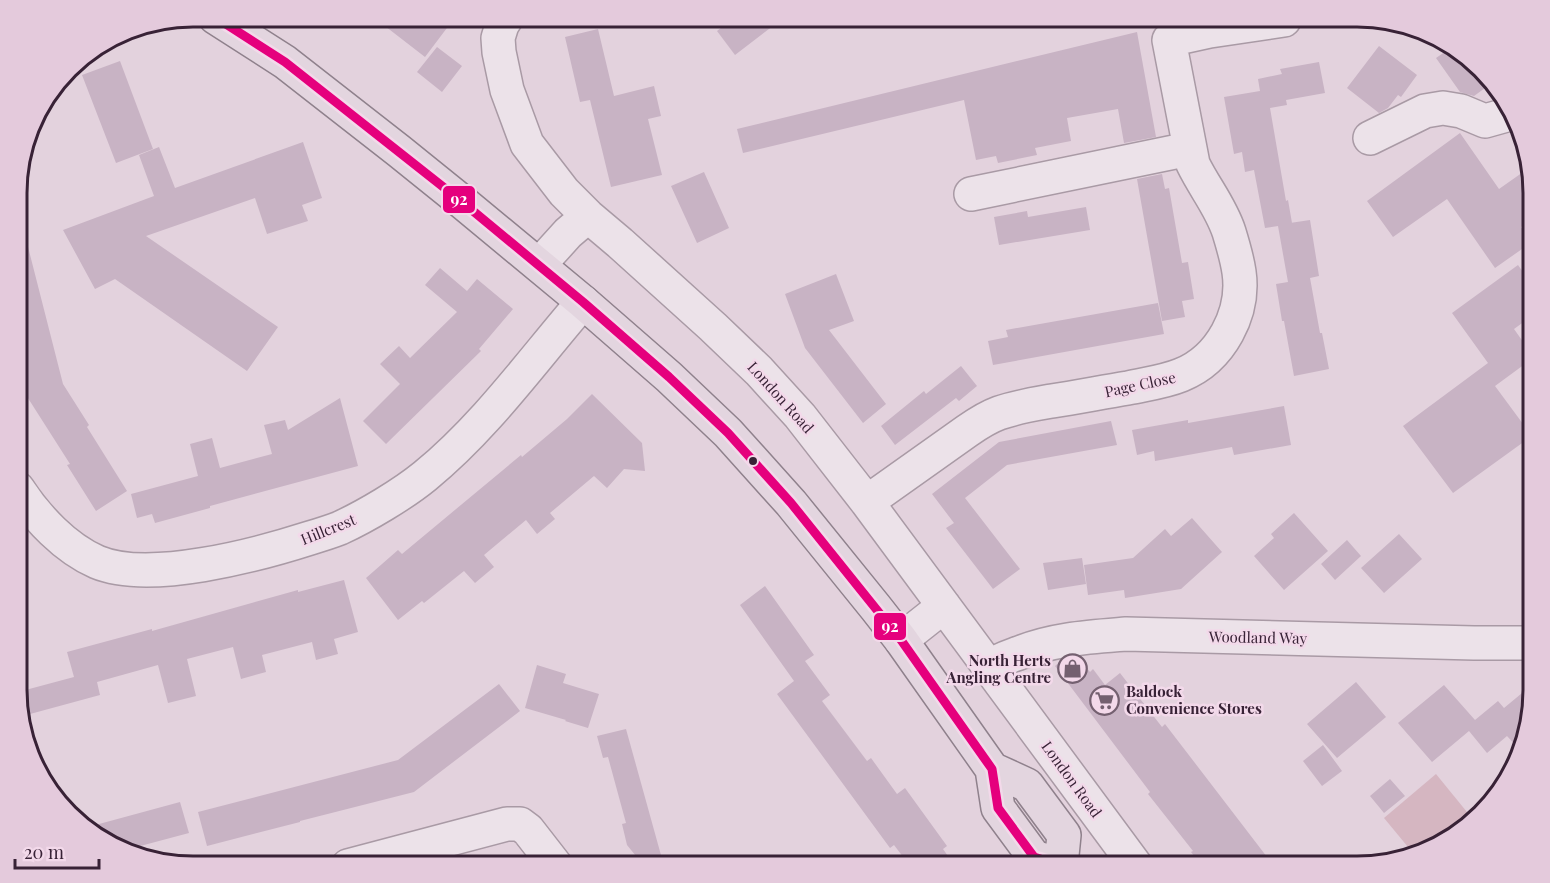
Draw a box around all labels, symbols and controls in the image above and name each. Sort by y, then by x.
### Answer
line badge: 92 [442,185,476,214]
text: 92 [450,188,468,209]
street label: London Road [744,357,819,437]
street label: Page Close [1103,367,1177,401]
unlabelled marker [747,455,759,467]
street label: Hillcrest [298,509,359,549]
line badge: 92 [873,612,907,641]
text: 92 [881,615,899,636]
street label: Woodland Way [1208,626,1308,648]
place label: North Herts Angling Centre [945,650,1051,687]
shop icon: North Herts Angling Centre [1056,653,1088,685]
place label: Baldock Convenience Stores [1126,681,1262,718]
supermarket icon: Baldock Convenience Stores [1089,684,1121,716]
street label: London Road [1038,737,1107,821]
scale bar [15,832,99,870]
text: 20 m [24,840,64,864]

